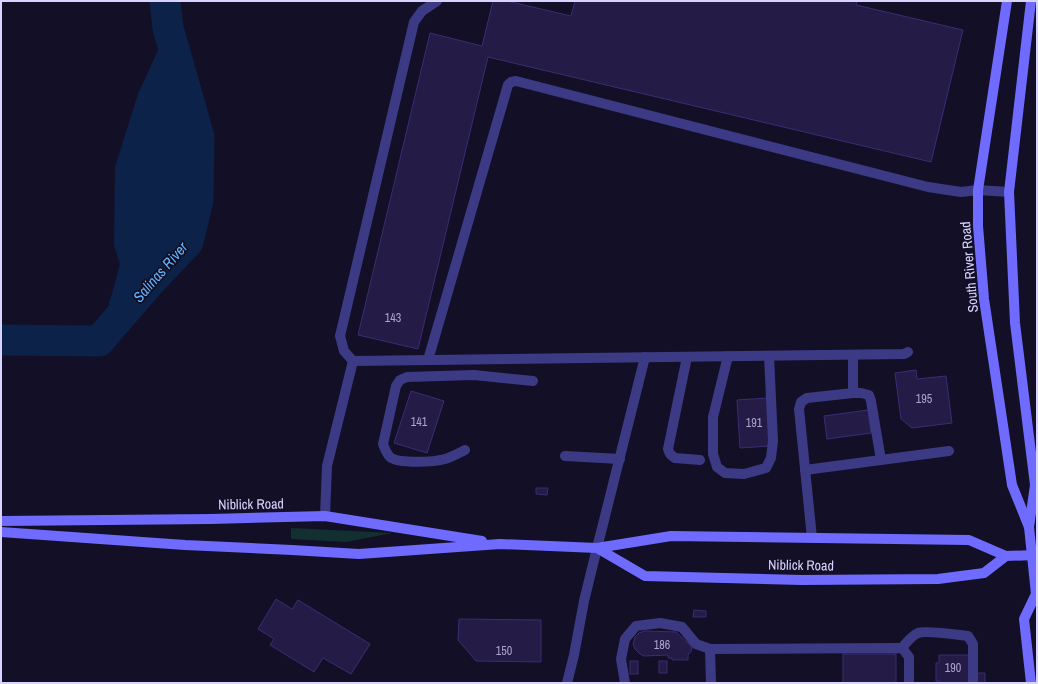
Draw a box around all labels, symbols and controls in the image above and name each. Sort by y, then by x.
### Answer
street label: South River Road [956,221,982,313]
water label: Salinas River [128,237,193,307]
house number: 143 [385,310,401,326]
house number: 195 [916,391,933,407]
house number: 141 [411,414,428,430]
house number: 191 [746,415,763,431]
street label: Niblick Road [218,494,284,514]
street label: Niblick Road [768,555,834,575]
house number: 186 [654,637,670,653]
house number: 150 [496,643,512,659]
house number: 190 [945,660,961,676]

